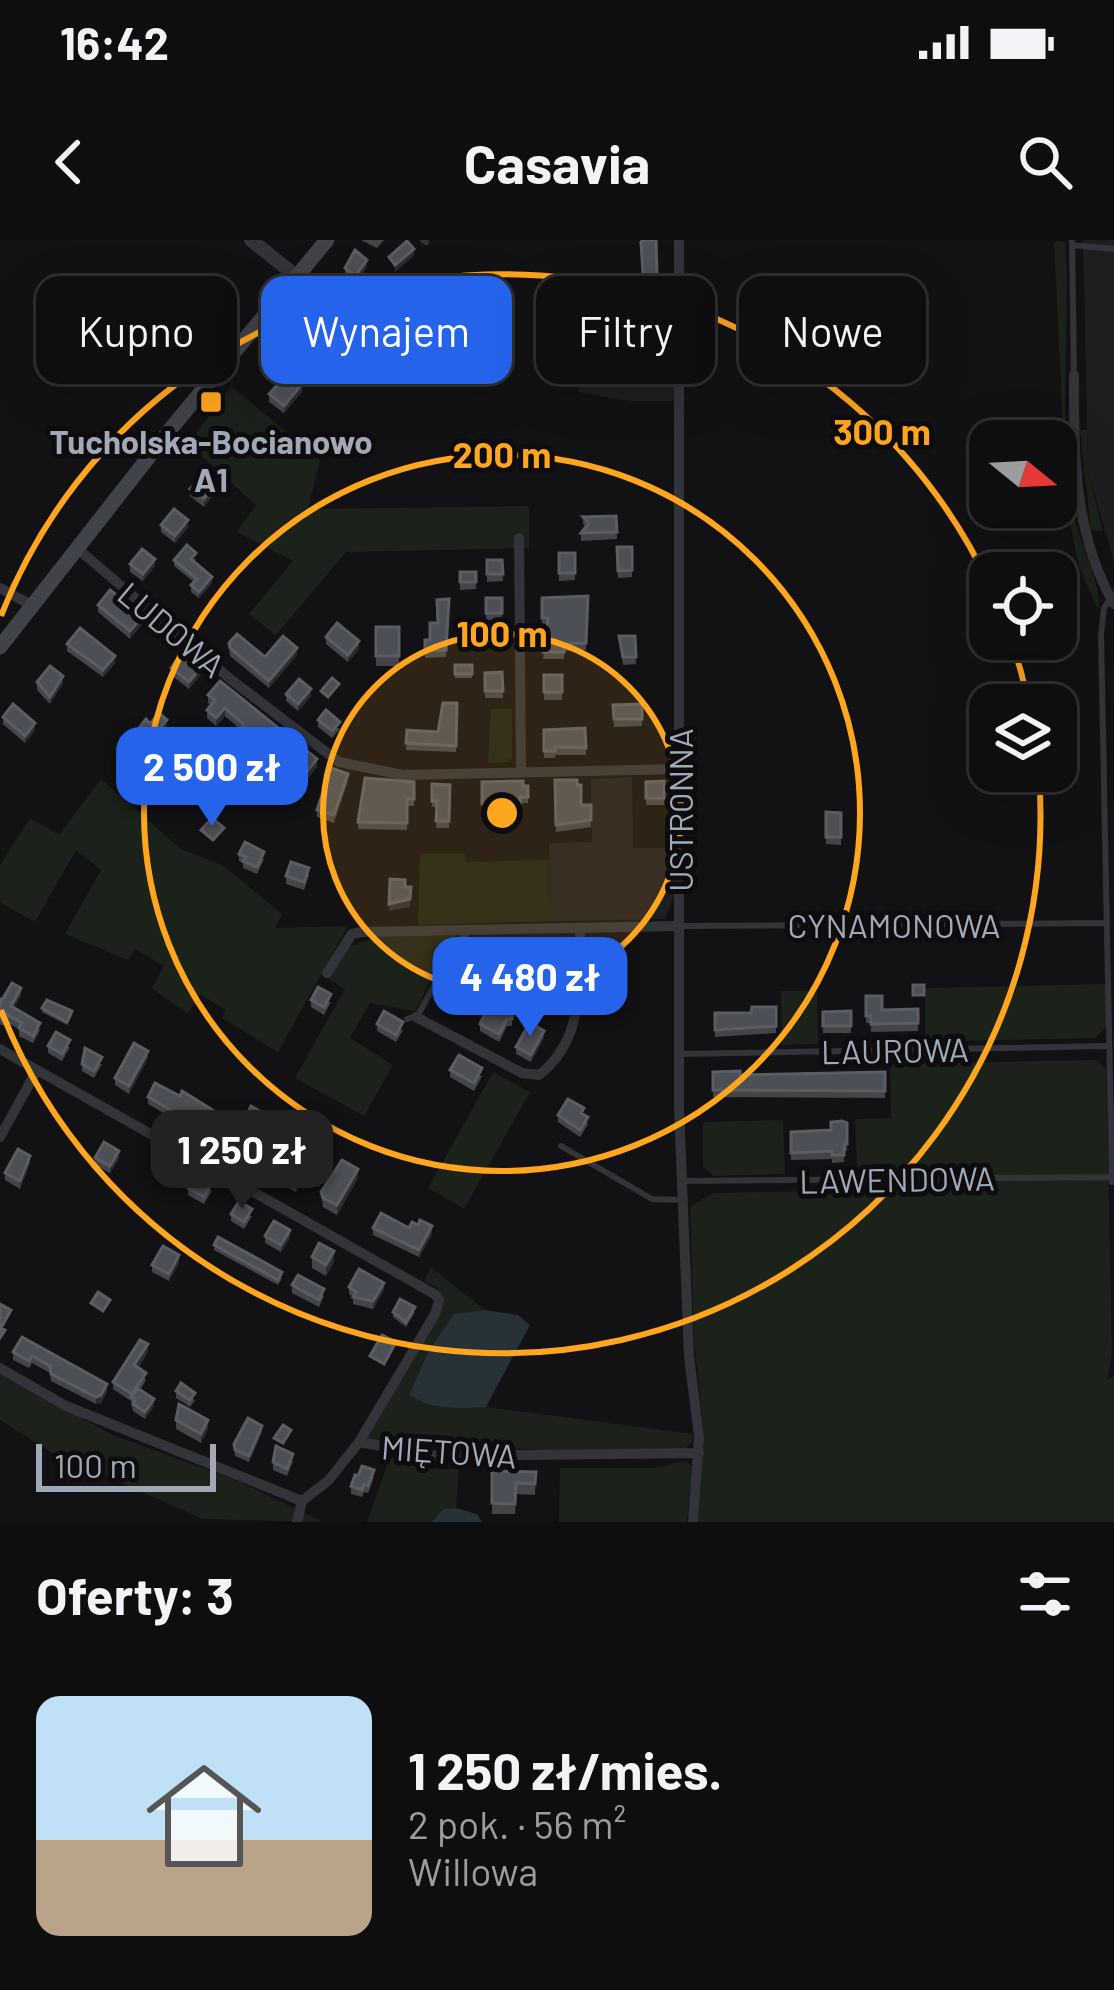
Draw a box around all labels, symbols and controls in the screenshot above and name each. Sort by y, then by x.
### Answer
text: 16:42 [60,15,169,69]
icon: back [36,129,102,195]
icon: search [1012,129,1078,195]
text: Casavia [464,130,650,195]
chip: Kupno [36,276,237,384]
chip: Wynajem [261,276,512,384]
chip: Filtry [536,276,715,384]
chip: Nowe [739,276,926,384]
marker: Tucholska-Bocianowo A1 [198,389,224,415]
text: 300 m [833,409,931,452]
north arrow [969,420,1077,528]
map controls [969,420,1077,792]
place label: Tucholska-Bocianowo A1 [49,421,373,499]
text: 200 m [453,432,551,475]
button: locate [969,552,1077,660]
street label: LUDOWA [111,573,233,685]
text: 100 m [456,611,548,654]
button: layers [969,684,1077,792]
pin: 2 500 zł [88,727,336,829]
street label: USTRONNA [660,728,700,892]
text: 2 500 zł [143,742,281,789]
centre of rings [481,792,523,834]
street label: CYNAMONOWA [788,905,1000,945]
pin: 4 480 zł [406,937,654,1039]
text: 4 480 zł [459,952,601,999]
street label: LAUROWA [821,1029,969,1071]
pin: 1 250 zł [118,1110,366,1212]
text: 1 250 zł [177,1125,307,1172]
street label: LAWENDOWA [799,1157,995,1201]
street label: MIĘTOWA [380,1426,518,1476]
scale bar [36,1438,216,1491]
text: 100 m [54,1445,137,1485]
icon: filters [1012,1561,1078,1627]
text: Oferty: 3 [36,1564,234,1625]
text: 1 250 zł/mies. [408,1739,722,1800]
icon: home [132,1744,276,1888]
text: 2 pok. · 56 m² [408,1800,626,1847]
text: Willowa [408,1847,538,1894]

